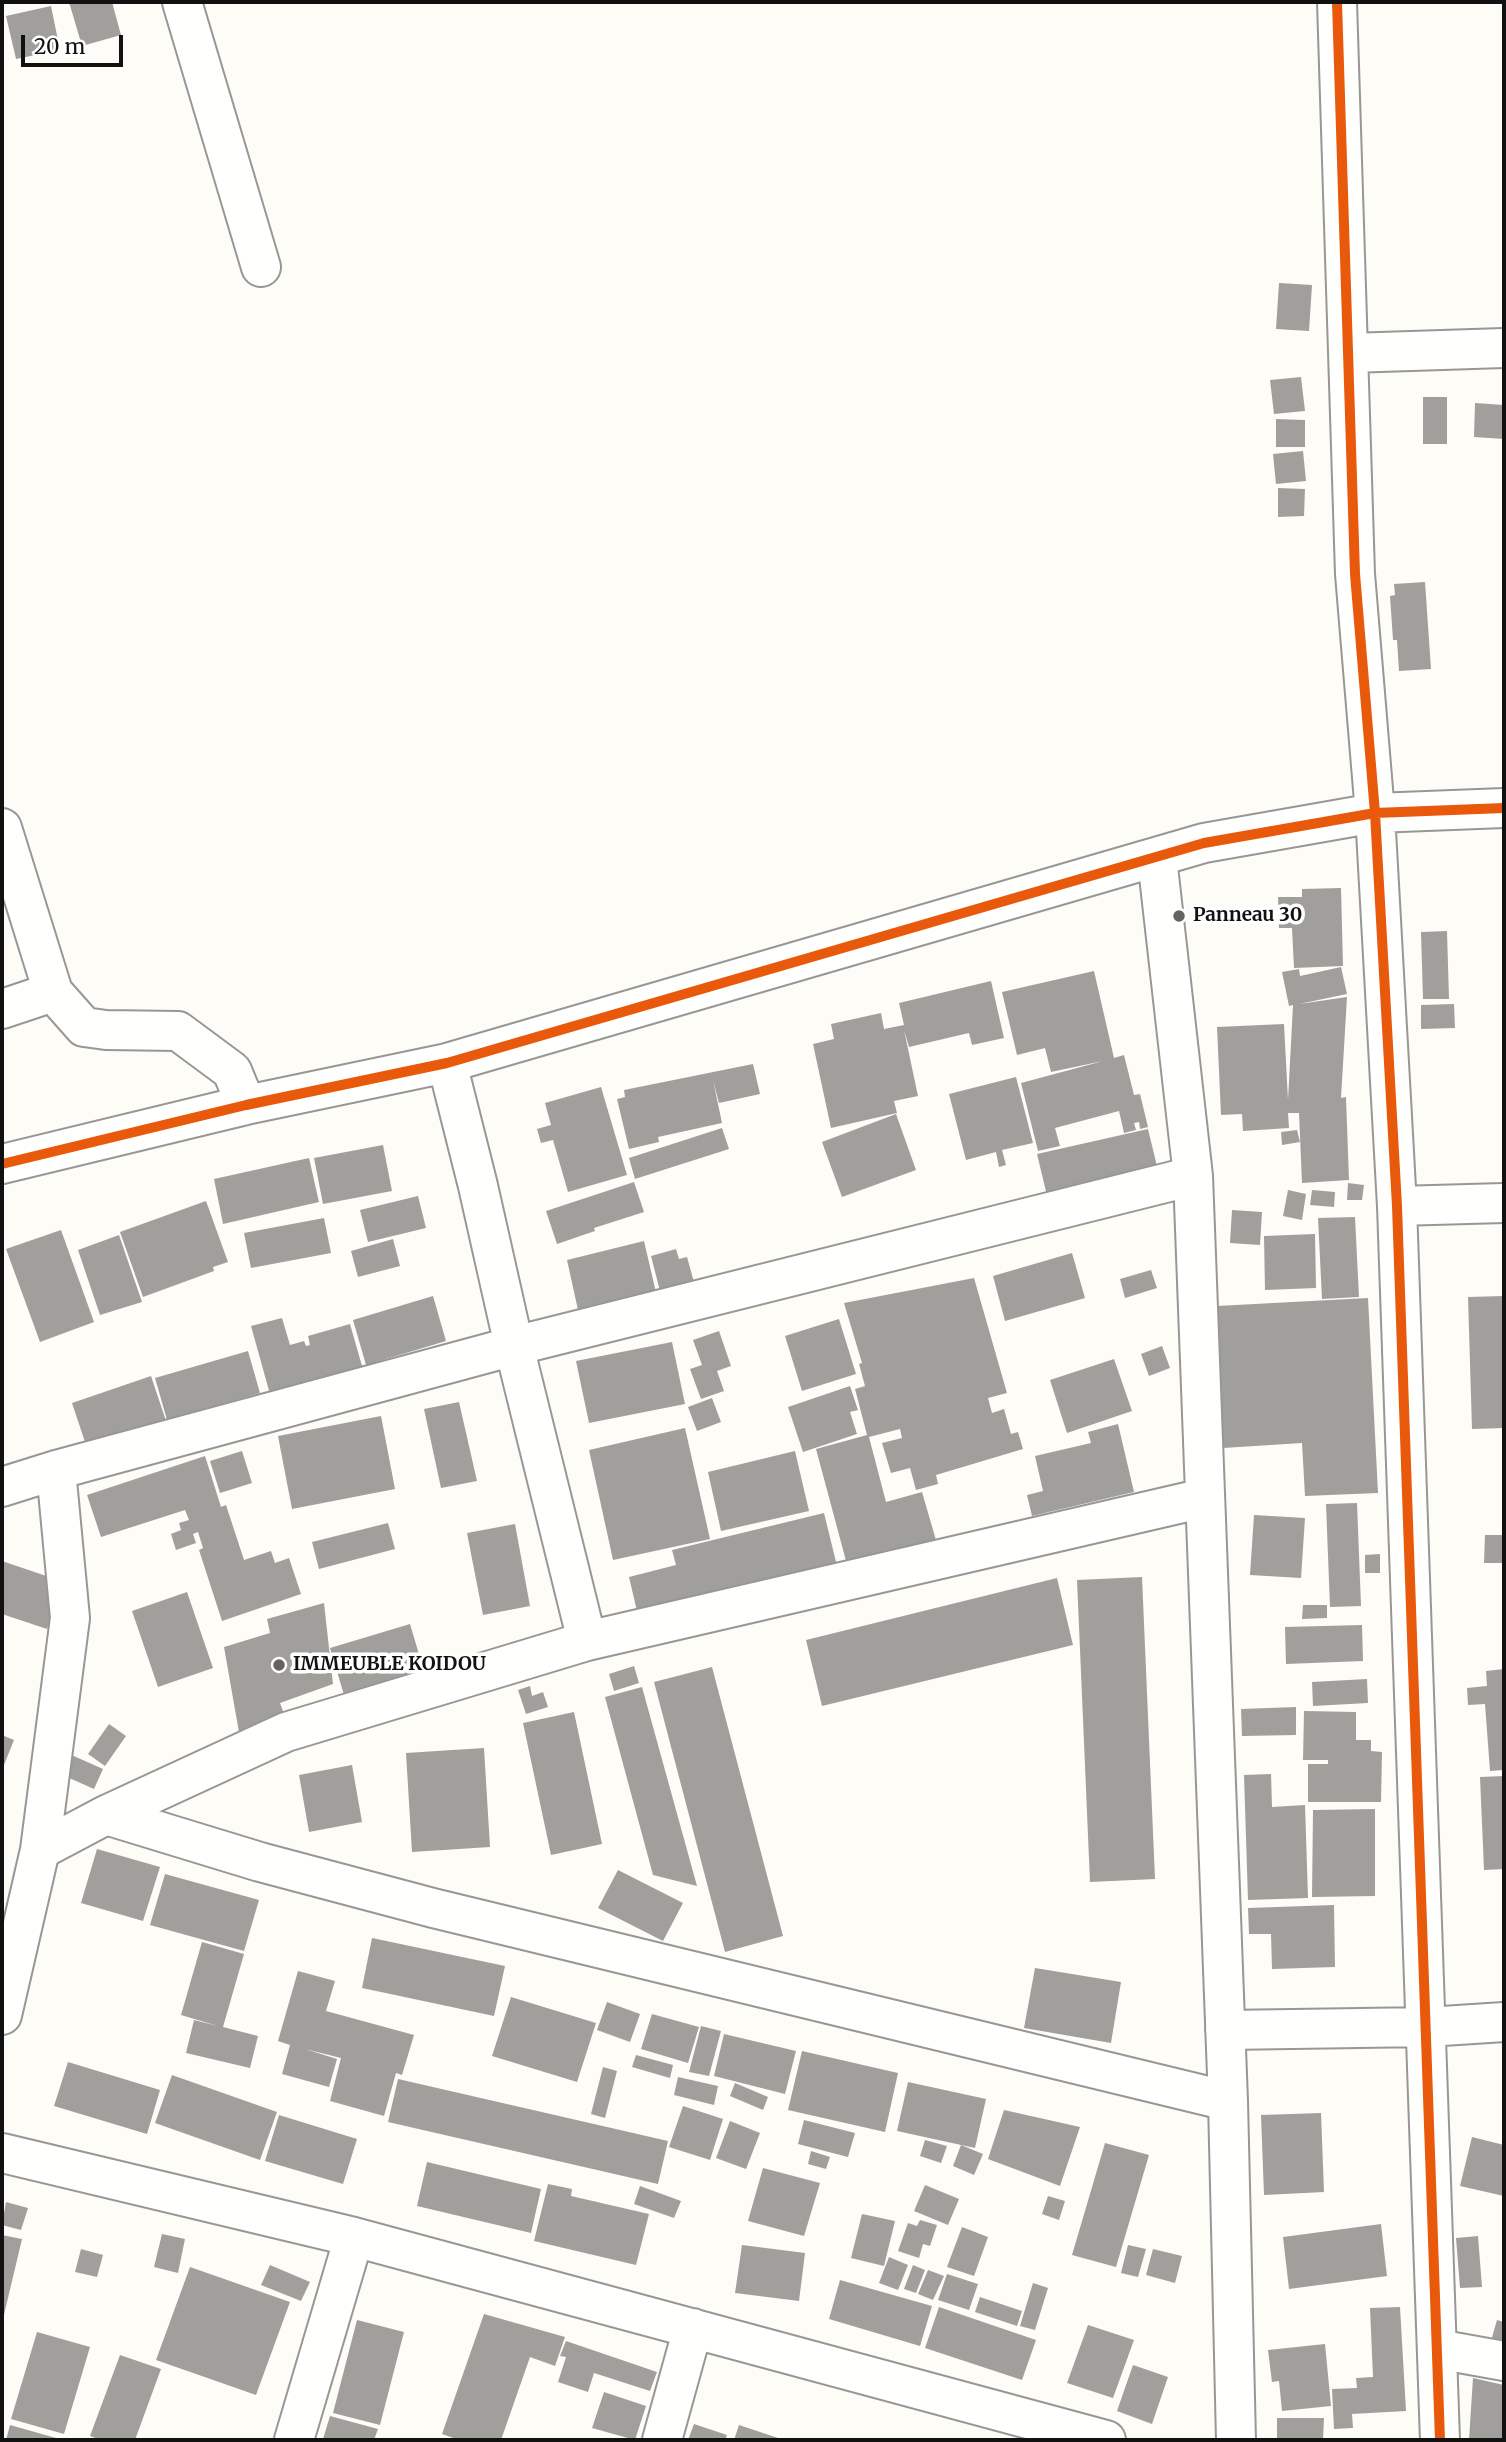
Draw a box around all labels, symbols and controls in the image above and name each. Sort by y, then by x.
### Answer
scale bar [24,21,126,65]
text: 20 m [34,33,85,60]
place label: Panneau 30 [1193,905,1302,927]
marker: Panneau 30 [1171,908,1187,924]
place label: IMMEUBLE KOIDOU [293,1654,486,1676]
marker: IMMEUBLE KOIDOU [271,1657,287,1673]

